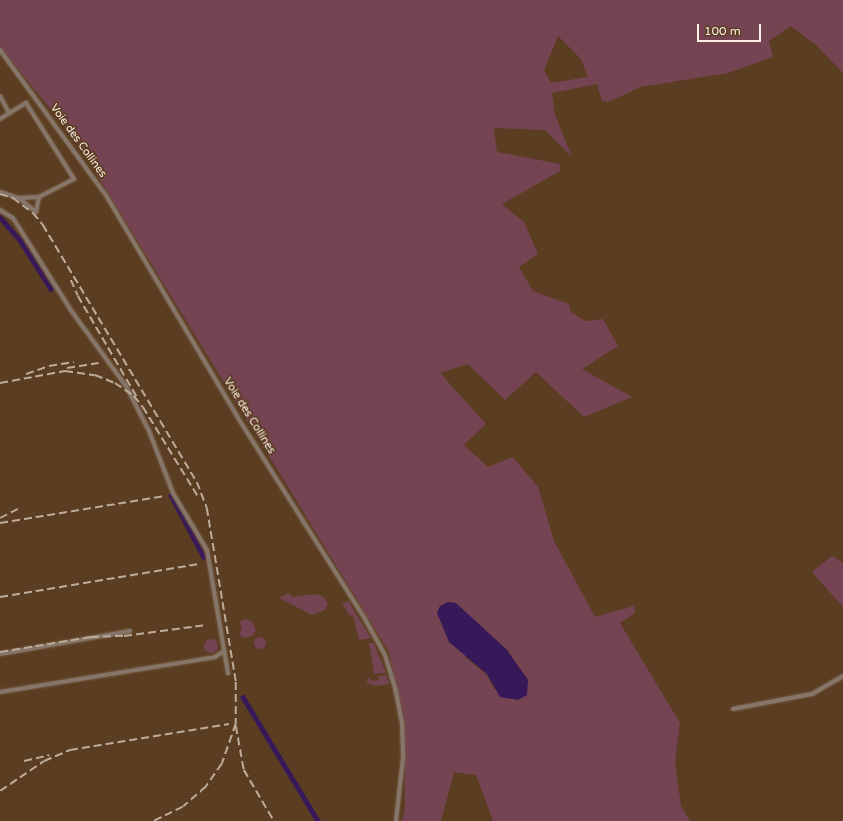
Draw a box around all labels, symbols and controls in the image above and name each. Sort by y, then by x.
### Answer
scale bar [699,16,763,42]
text: 100 m [704,24,741,38]
street label: Voie des Collines [47,102,109,180]
street label: Voie des Collines [220,375,278,457]

